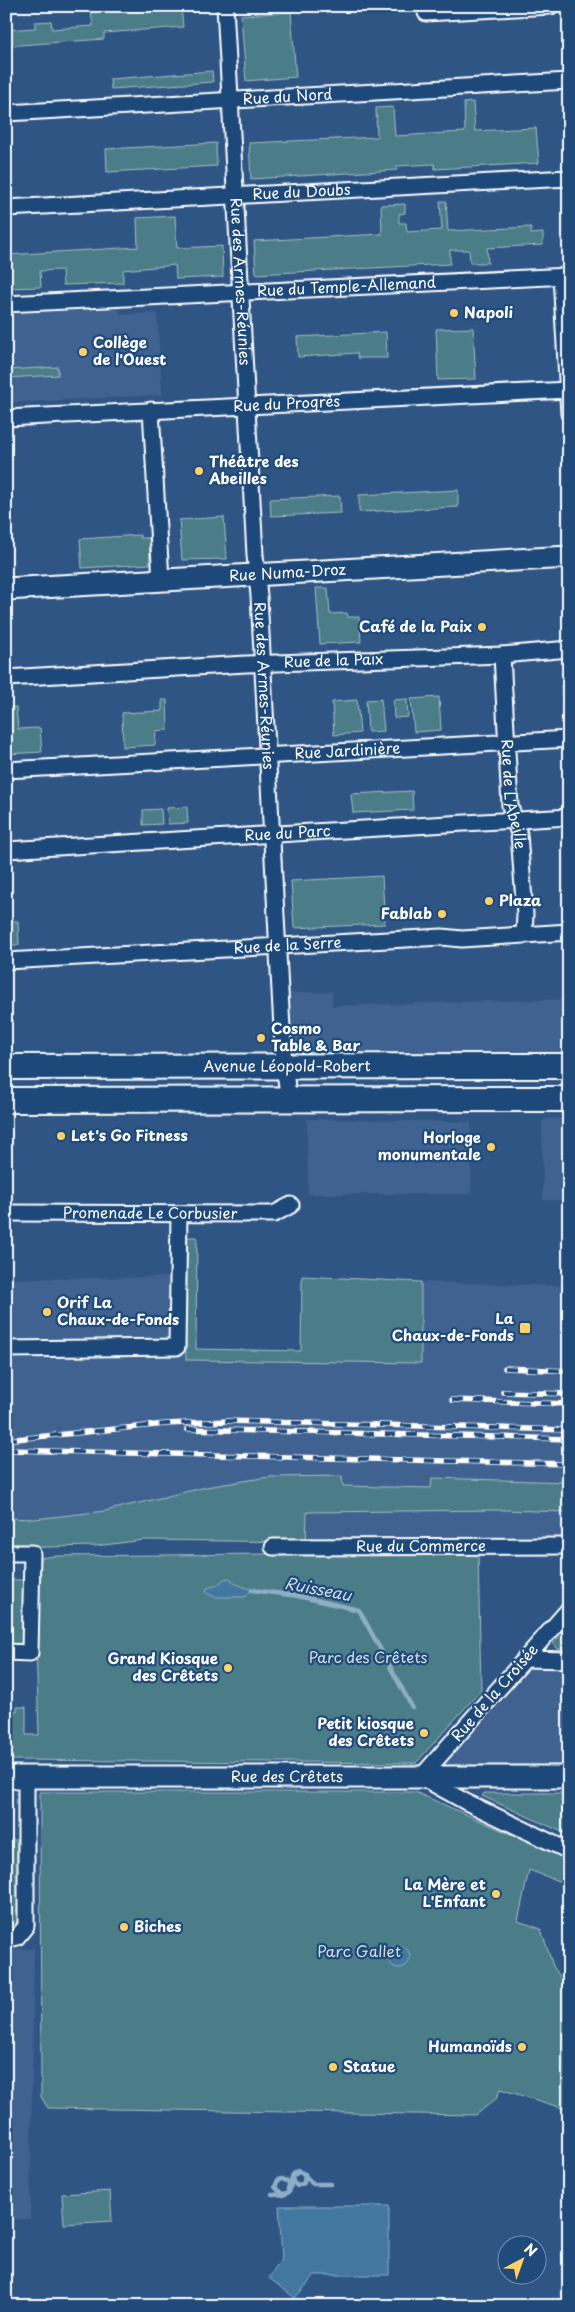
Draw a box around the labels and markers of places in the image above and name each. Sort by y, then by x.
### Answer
place label: Napoli [464,300,514,323]
marker: Napoli [448,307,460,319]
place label: Collège de l'Ouest [93,330,166,370]
marker: Collège de l'Ouest [77,346,89,358]
place label: Théâtre des Abeilles [208,449,299,489]
marker: Théâtre des Abeilles [193,465,205,477]
place label: Café de la Paix [359,614,473,637]
marker: Café de la Paix [476,621,488,633]
place label: Plaza [499,888,542,911]
marker: Plaza [483,895,495,907]
place label: Fablab [381,901,432,924]
marker: Fablab [436,908,448,920]
place label: Cosmo Table & Bar [271,1016,361,1056]
marker: Cosmo Table & Bar [255,1032,267,1044]
place label: Let's Go Fitness [71,1123,188,1146]
place label: Horloge monumentale [378,1125,482,1165]
marker: Let's Go Fitness [55,1130,67,1142]
marker: Horloge monumentale [485,1141,497,1153]
place label: Orif La Chaux-de-Fonds [57,1290,179,1330]
marker: Orif La Chaux-de-Fonds [41,1306,53,1318]
place label: La Chaux-de-Fonds [392,1306,514,1346]
marker: La Chaux-de-Fonds [518,1321,532,1335]
place label: Grand Kiosque des Crêtets [108,1646,218,1686]
marker: Grand Kiosque des Crêtets [222,1662,234,1674]
place label: Petit kiosque des Crêtets [317,1711,414,1751]
marker: Petit kiosque des Crêtets [418,1727,430,1739]
place label: La Mère et L'Enfant [404,1872,486,1912]
marker: La Mère et L'Enfant [490,1888,502,1900]
place label: Biches [134,1914,181,1937]
marker: Biches [118,1921,130,1933]
place label: Humanoïds [428,2034,512,2057]
marker: Humanoïds [516,2041,528,2053]
place label: Statue [343,2054,396,2077]
marker: Statue [327,2061,339,2073]

